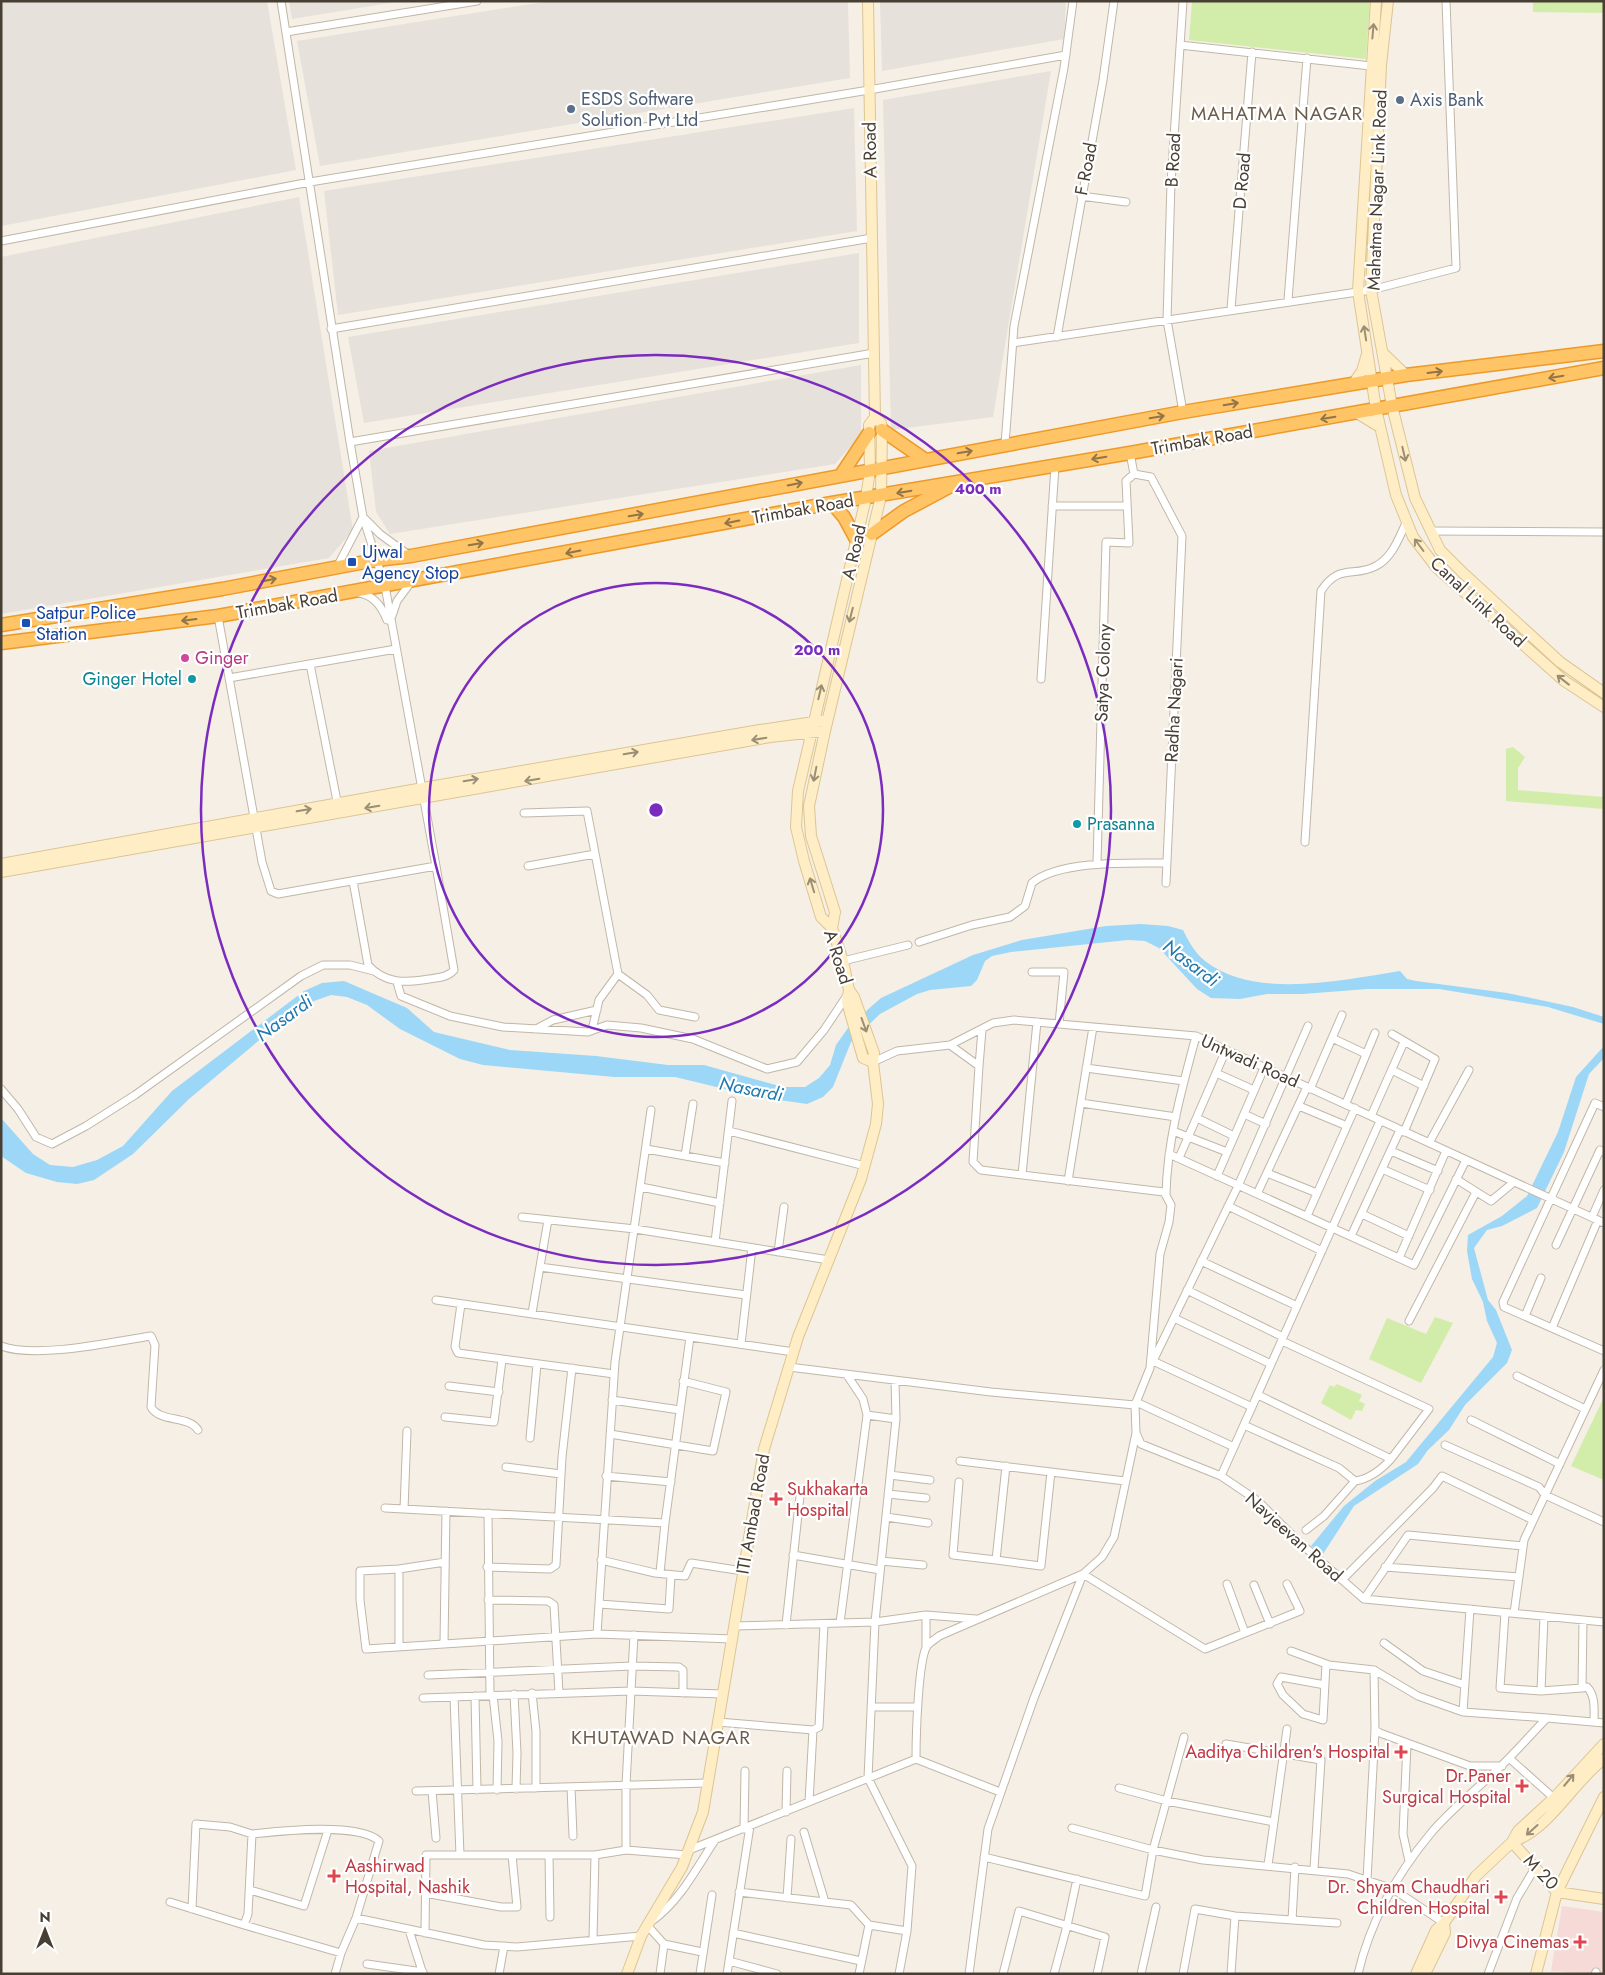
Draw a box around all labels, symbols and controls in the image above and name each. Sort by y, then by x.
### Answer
one-way arrow [1369,24,1378,40]
place label: ESDS Software Solution Pvt Ltd [581,86,698,133]
place label: Axis Bank [1410,87,1484,113]
street label: Mahatma Nagar Link Road [1360,89,1394,291]
marker: Axis Bank [1394,94,1406,106]
district label: MAHATMA NAGAR [1191,100,1363,127]
marker: ESDS Software Solution Pvt Ltd [565,103,577,115]
street label: A Road [857,122,883,178]
street label: B Road [1159,132,1187,188]
street label: F Road [1068,140,1104,198]
street label: D Road [1227,152,1257,210]
one-way arrow [1359,325,1369,341]
one-way arrow [1427,367,1443,377]
one-way arrow [1548,372,1564,382]
one-way arrow [1223,399,1239,409]
one-way arrow [1148,411,1164,421]
one-way arrow [1320,413,1336,423]
street label: Trimbak Road [1149,418,1255,462]
one-way arrow [1400,445,1409,461]
one-way arrow [956,446,972,456]
one-way arrow [1091,454,1107,464]
text: 400 m [954,478,1002,500]
one-way arrow [787,479,803,488]
street label: Trimbak Road [750,487,856,531]
one-way arrow [896,487,912,497]
one-way arrow [627,509,643,519]
one-way arrow [725,518,741,527]
street label: A Road [835,522,873,582]
one-way arrow [467,538,483,548]
place label: Ujwal Agency Stop [362,539,459,586]
one-way arrow [1414,539,1425,552]
one-way arrow [565,547,581,557]
street label: Canal Link Road [1424,551,1532,653]
marker: Ujwal Agency Stop [346,556,358,568]
one-way arrow [261,574,277,584]
street label: Trimbak Road [234,582,340,626]
place label: Satpur Police Station [36,600,136,647]
one-way arrow [846,607,856,623]
one-way arrow [181,615,197,625]
marker: Satpur Police Station [20,617,32,629]
street label: Satya Colony [1088,623,1118,723]
text: 200 m [794,639,840,661]
place label: Ginger [195,645,250,671]
marker: Ginger [179,652,191,664]
street label: Radha Nagari [1158,657,1190,763]
place label: Ginger Hotel [82,666,182,692]
marker: Ginger Hotel [186,673,198,685]
one-way arrow [1556,675,1570,685]
one-way arrow [816,685,825,701]
one-way arrow [751,735,767,745]
one-way arrow [623,747,639,757]
one-way arrow [810,765,820,781]
one-way arrow [463,775,479,785]
one-way arrow [524,775,540,785]
centre of rings [647,801,665,819]
one-way arrow [364,803,380,813]
one-way arrow [295,805,311,815]
place label: Prasanna [1087,811,1155,837]
marker: Prasanna [1071,818,1083,830]
one-way arrow [806,877,816,893]
street label: A Road [817,926,859,988]
water label: Nasardi [1157,933,1226,994]
water label: Nasardi [250,987,319,1048]
one-way arrow [860,1017,869,1032]
street label: Untwadi Road [1197,1028,1303,1094]
water label: Nasardi [717,1070,786,1109]
street label: ITI Ambad Road [730,1452,776,1576]
place label: Sukhakarta Hospital [787,1476,868,1523]
street label: Navjeevan Road [1239,1486,1349,1588]
marker: Sukhakarta Hospital [769,1492,783,1506]
district label: KHUTAWAD NAGAR [571,1724,751,1751]
place label: Aaditya Children's Hospital [1185,1739,1390,1765]
marker: Aaditya Children's Hospital [1394,1745,1408,1759]
place label: Dr.Paner Surgical Hospital [1382,1763,1512,1810]
one-way arrow [1563,1774,1574,1787]
marker: Dr.Paner Surgical Hospital [1515,1779,1529,1793]
one-way arrow [1526,1824,1539,1836]
street label: M 20 [1517,1848,1565,1896]
place label: Aashirwad Hospital, Nashik [345,1853,470,1900]
marker: Aashirwad Hospital, Nashik [327,1869,341,1883]
place label: Dr. Shyam Chaudhari Children Hospital [1328,1874,1490,1921]
marker: Dr. Shyam Chaudhari Children Hospital [1494,1890,1508,1904]
north arrow [20,1905,70,1955]
text: N [39,1907,51,1927]
place label: Divya Cinemas [1456,1929,1569,1955]
marker: Divya Cinemas [1573,1935,1587,1949]

